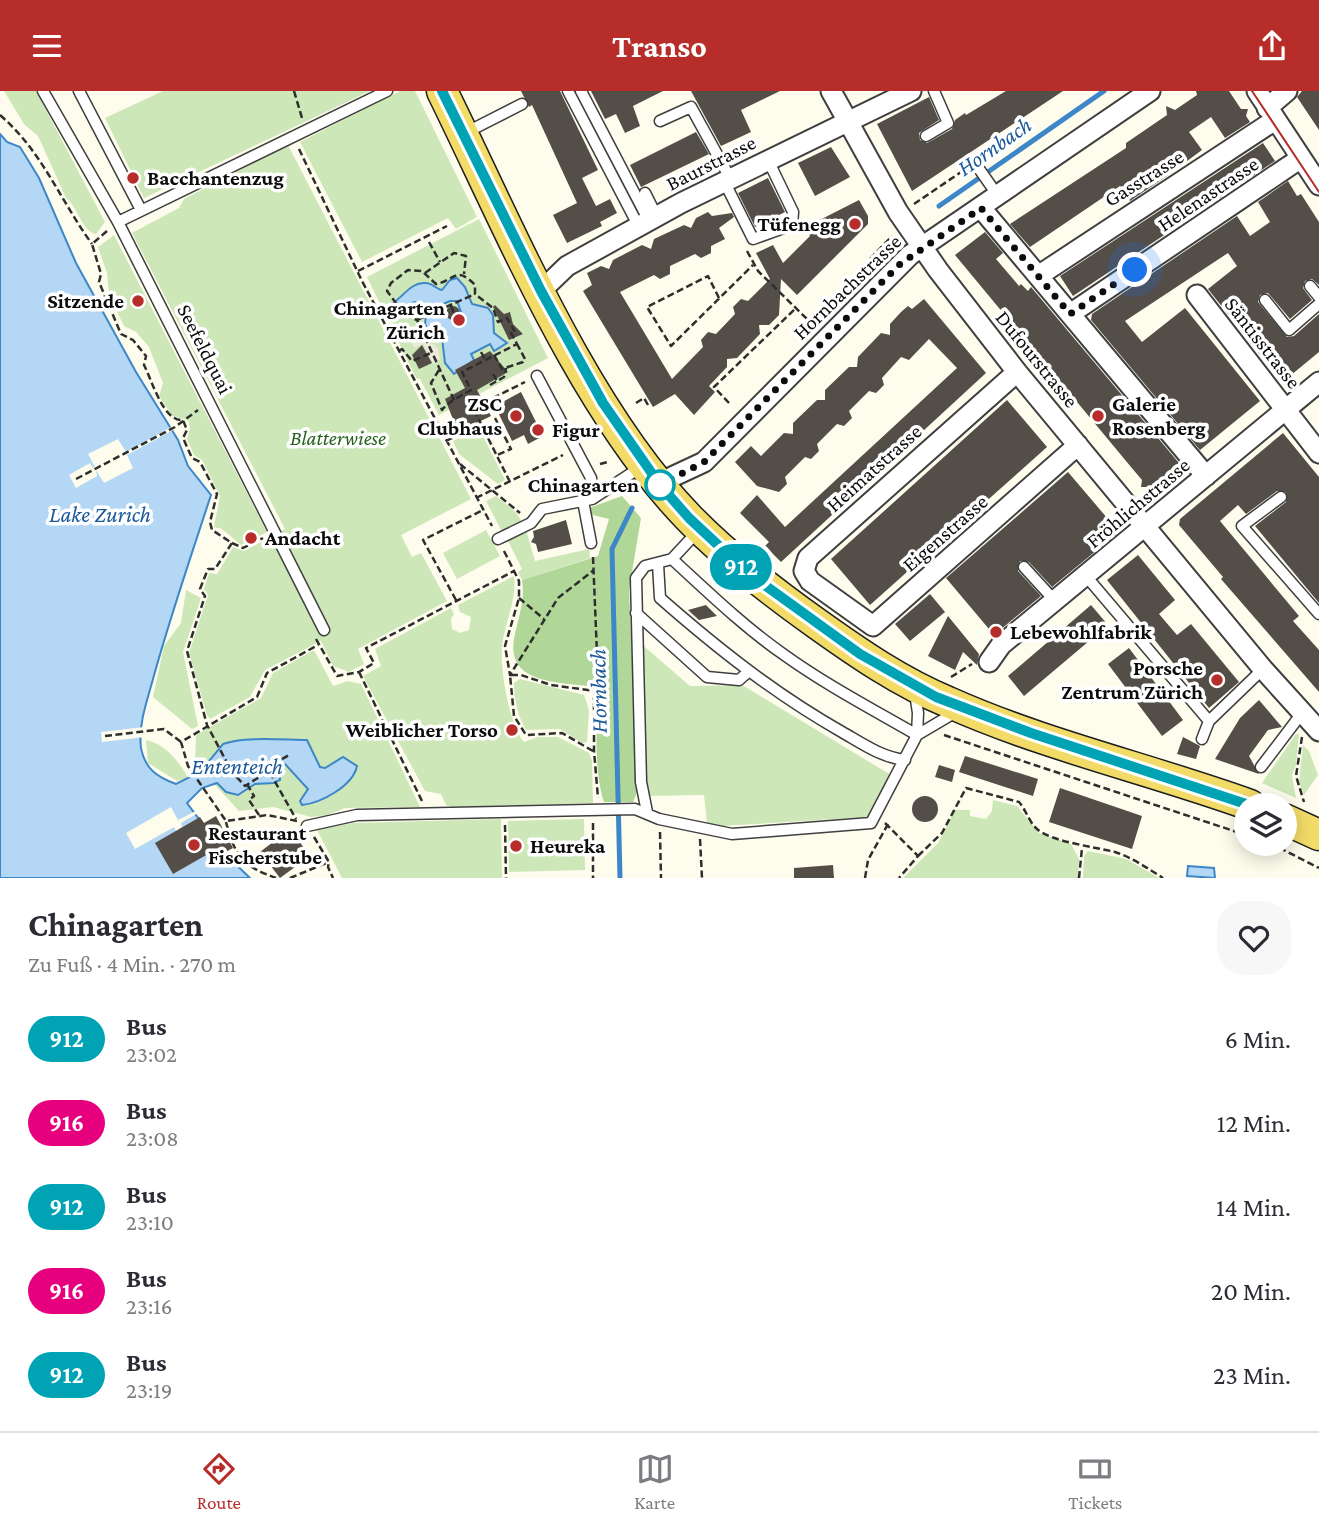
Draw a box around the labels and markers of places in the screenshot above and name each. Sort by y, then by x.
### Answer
place label: Bacchantenzug [147,166,284,190]
marker: Bacchantenzug [125,170,141,186]
place label: Tüfenegg [757,212,841,236]
marker: Tüfenegg [847,216,863,232]
place label: Sitzende [47,289,124,313]
marker: Sitzende [130,293,146,309]
place label: Chinagarten Zürich [333,296,445,344]
marker: Chinagarten Zürich [451,312,467,328]
place label: ZSC Clubhaus [417,392,502,440]
place label: Galerie Rosenberg [1112,392,1206,440]
marker: ZSC Clubhaus [508,408,524,424]
marker: Galerie Rosenberg [1090,408,1106,424]
place label: Figur [552,418,600,442]
marker: Figur [530,422,546,438]
marker: Chinagarten [645,470,675,500]
place label: Chinagarten [527,473,639,497]
place label: Andacht [264,526,341,550]
marker: Andacht [243,530,259,546]
place label: Lebewohlfabrik [1010,620,1152,644]
marker: Lebewohlfabrik [988,624,1004,640]
place label: Porsche Zentrum Zürich [1061,656,1203,704]
marker: Porsche Zentrum Zürich [1209,672,1225,688]
place label: Weiblicher Torso [345,718,498,742]
marker: Weiblicher Torso [504,722,520,738]
place label: Restaurant Fischerstube [208,821,322,869]
place label: Heureka [530,834,606,858]
marker: Restaurant Fischerstube [186,837,202,853]
marker: Heureka [508,838,524,854]

